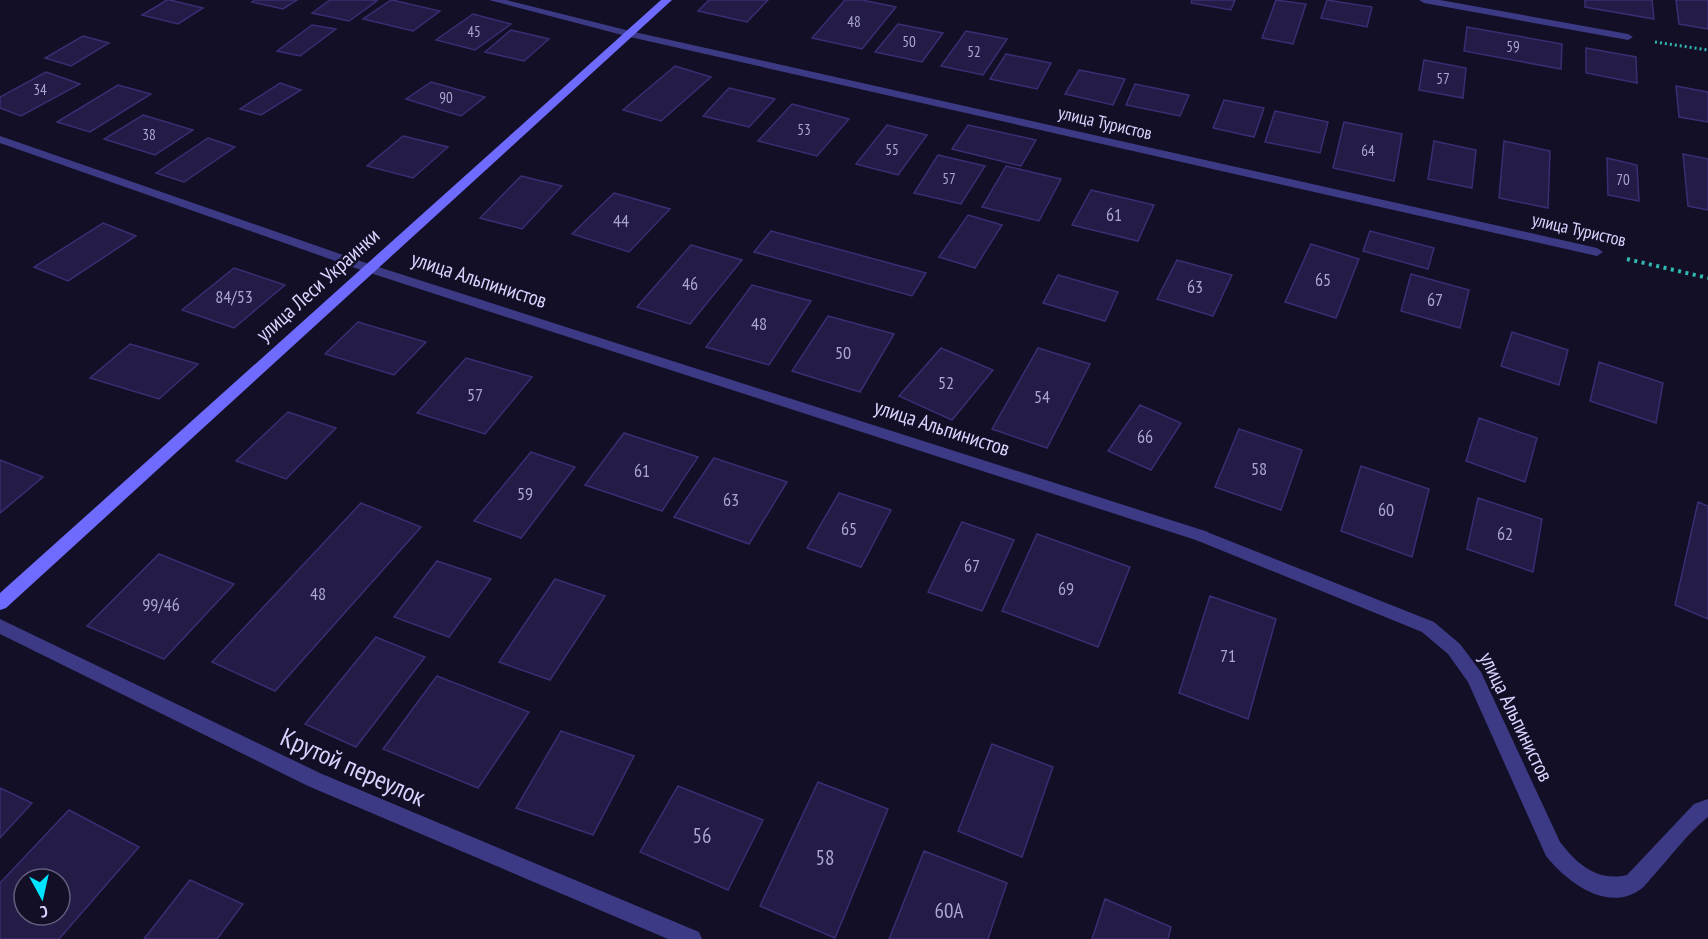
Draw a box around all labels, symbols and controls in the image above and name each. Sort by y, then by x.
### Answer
house number: 48 [847,12,861,31]
house number: 45 [467,22,481,41]
house number: 50 [902,32,916,51]
house number: 59 [1506,37,1520,56]
house number: 52 [967,42,981,61]
house number: 57 [1436,69,1450,88]
house number: 34 [33,80,47,99]
house number: 90 [439,88,453,107]
street label: улица Туристов [1056,101,1154,144]
house number: 53 [797,120,811,139]
house number: 38 [142,125,156,144]
house number: 55 [885,140,899,159]
house number: 64 [1361,141,1375,160]
house number: 57 [942,169,956,188]
house number: 70 [1616,170,1630,189]
house number: 61 [1106,203,1122,226]
street label: улица Туристов [1530,208,1628,251]
house number: 44 [613,209,629,232]
street label: улица Леси Украинки [250,222,385,347]
street label: улица Альпинистов [408,245,550,314]
house number: 65 [1315,268,1331,291]
house number: 46 [682,272,698,295]
house number: 63 [1187,275,1203,298]
house number: 84/53 [215,285,253,308]
house number: 67 [1427,288,1443,311]
house number: 48 [751,312,767,335]
house number: 50 [835,341,851,364]
house number: 52 [938,371,954,394]
house number: 57 [467,383,483,406]
house number: 54 [1034,385,1050,408]
street label: улица Альпинистов [871,393,1013,462]
house number: 66 [1137,425,1153,448]
house number: 58 [1251,457,1267,480]
house number: 61 [634,459,650,482]
house number: 59 [517,482,533,505]
house number: 63 [723,488,739,511]
house number: 60 [1378,498,1394,521]
house number: 65 [841,517,857,540]
house number: 62 [1497,522,1513,545]
house number: 67 [964,554,980,577]
house number: 69 [1058,577,1074,600]
house number: 48 [310,582,326,605]
house number: 99/46 [142,593,180,616]
house number: 71 [1220,644,1236,667]
street label: улица Альпинистов [1473,647,1559,786]
street label: Крутой переулок [276,720,431,813]
house number: 56 [693,822,711,849]
house number: 58 [816,844,834,871]
north arrow [12,867,72,927]
house number: 60А [935,897,963,924]
text: С [38,901,49,922]

